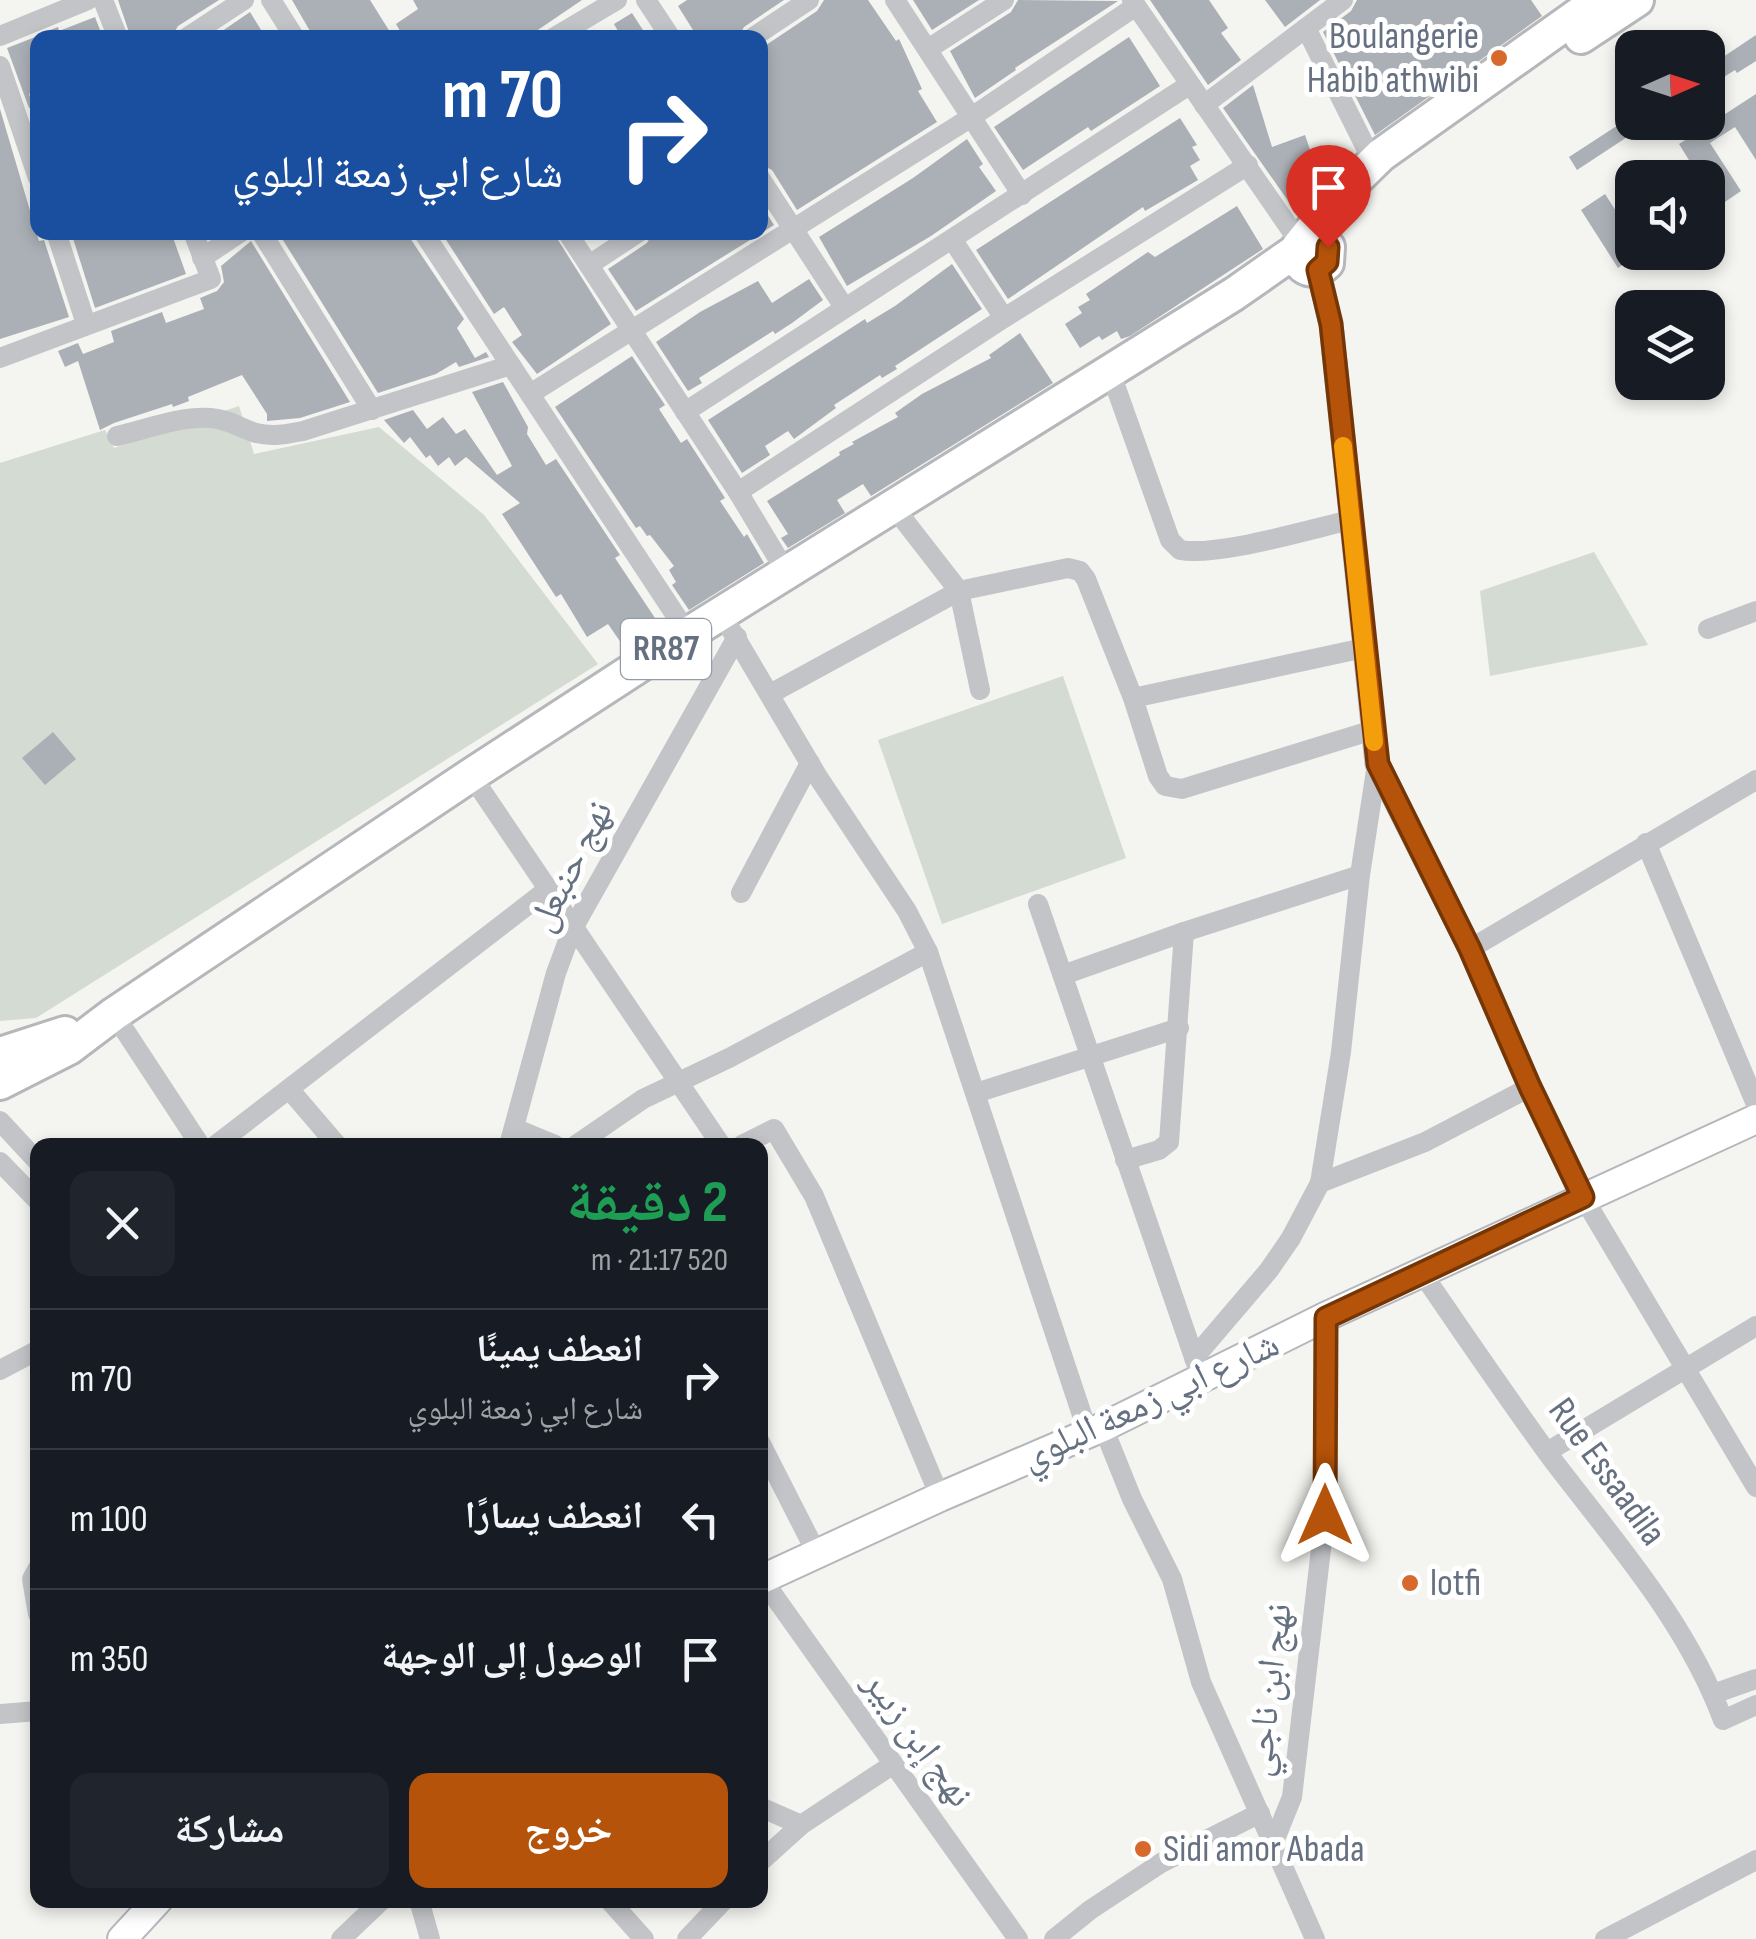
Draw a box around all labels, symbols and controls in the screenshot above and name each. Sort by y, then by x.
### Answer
place label: Boulangerie Habib athwibi [1307,14,1479,103]
north arrow [1615,30,1725,140]
map controls [1615,30,1725,400]
marker: Boulangerie Habib athwibi [1488,47,1510,69]
text: 70 m [442,54,563,138]
icon: right [598,70,728,200]
pin [1286,145,1371,248]
text: شارع ابي زمعة البلوي [232,146,563,201]
icon: arrive [1301,160,1356,215]
button: sound [1615,160,1725,270]
button: layers [1615,290,1725,400]
road number: RR87 [621,619,711,679]
street label: نهج حنبعل [519,793,623,939]
text: 2 دقيقة [566,1167,728,1239]
button: close [70,1171,175,1276]
text: 520 m · 21:17 [591,1241,728,1280]
street label: شارع ابي زمعة البلوي [1014,1322,1289,1486]
text: انعطف يمينًا [476,1327,643,1372]
icon: right [673,1352,728,1407]
text: 70 m [70,1357,133,1402]
text: شارع ابي زمعة البلوي [408,1390,643,1429]
street label: Rue Essaadila [1539,1390,1675,1554]
position arrow [1273,1463,1377,1567]
icon: left [673,1492,728,1547]
text: انعطف يسارًا [465,1494,643,1539]
text: 100 m [70,1497,148,1542]
place label: lotfi [1430,1561,1481,1606]
marker: lotfi [1399,1572,1421,1594]
street label: نهج ابن ناجي [1236,1601,1308,1780]
icon: arrive [673,1632,728,1687]
text: الوصول إلى الوجهة [381,1634,643,1679]
text: 350 m [70,1637,149,1682]
street label: نهج إبن زبير [853,1661,983,1816]
button: مشاركة [70,1773,389,1888]
button: خروج [409,1773,728,1888]
place label: Sidi amor Abada [1163,1827,1365,1872]
marker: Sidi amor Abada [1132,1838,1154,1860]

